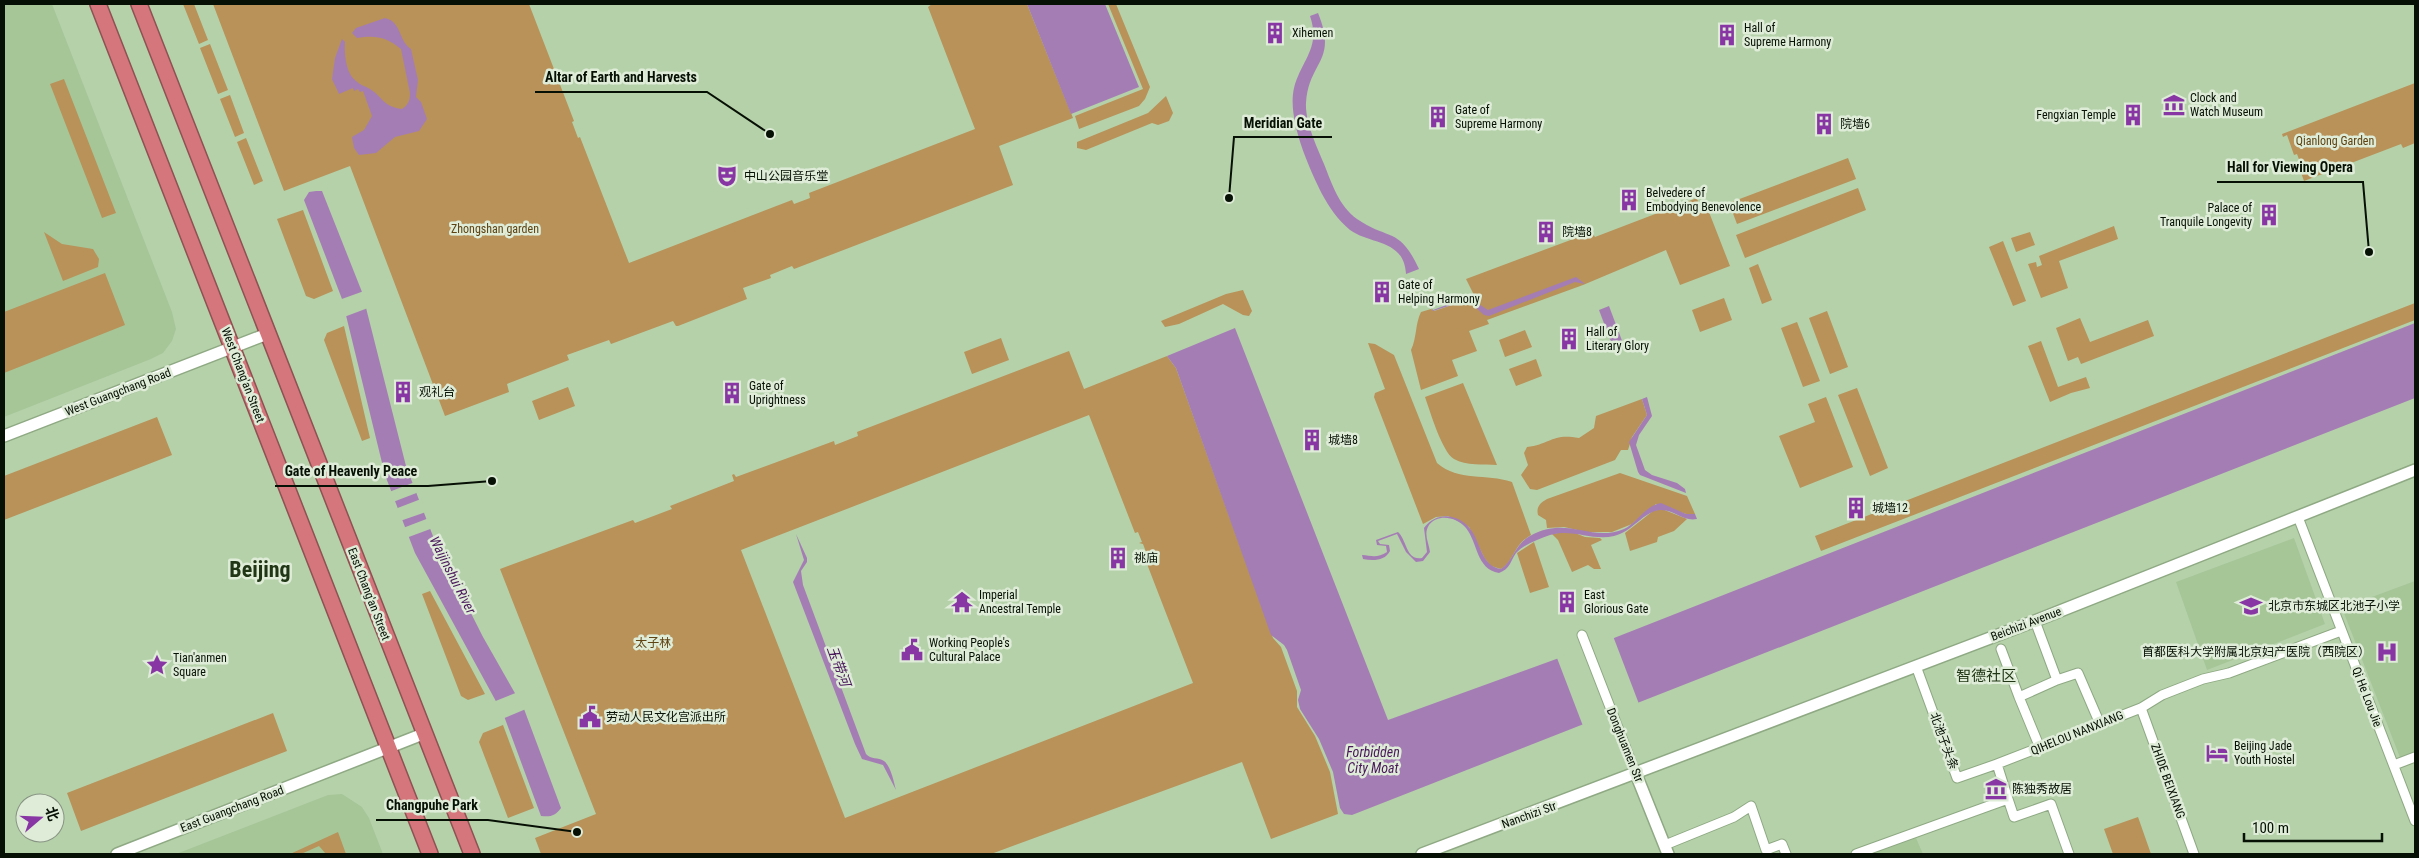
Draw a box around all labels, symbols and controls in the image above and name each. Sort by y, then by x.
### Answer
building icon: Xihemen [1262,20,1288,46]
place label: Hall of Supreme Harmony [1744,21,1831,49]
building icon: Hall of Supreme Harmony [1714,22,1740,48]
place label: Xihemen [1292,26,1333,40]
callout: Altar of Earth and Harvests [535,63,707,92]
text: Altar of Earth and Harvests [545,69,697,85]
place label: Clock and Watch Museum [2190,91,2263,119]
museum icon: Clock and Watch Museum [2161,92,2187,118]
building icon: Fengxian Temple [2120,102,2146,128]
place label: Gate of Supreme Harmony [1455,103,1542,131]
building icon: Gate of Supreme Harmony [1425,104,1451,130]
callout: Meridian Gate [1234,108,1332,137]
place label: Fengxian Temple [2036,108,2116,122]
building icon: 院墙6 [1811,111,1837,137]
text: Meridian Gate [1244,115,1323,131]
place label: 院墙6 [1840,117,1870,131]
park label: Qianlong Garden [2296,134,2374,148]
callout: Hall for Viewing Opera [2217,153,2363,182]
text: Hall for Viewing Opera [2227,159,2353,175]
theatre icon: 中山公园音乐堂 [714,163,740,189]
place label: 中山公园音乐堂 [744,169,828,183]
place label: Belvedere of Embodying Benevolence [1646,186,1761,214]
building icon: Belvedere of Embodying Benevolence [1616,187,1642,213]
place label: Palace of Tranquile Longevity [2160,201,2252,229]
building icon: Palace of Tranquile Longevity [2256,202,2282,228]
building icon: 院墙8 [1533,219,1559,245]
park label: Zhongshan garden [451,222,539,236]
place label: 院墙8 [1562,225,1592,239]
place label: Gate of Helping Harmony [1398,278,1480,306]
building icon: Gate of Helping Harmony [1369,279,1395,305]
street label: West Chang'an Street [218,325,268,425]
place label: Hall of Literary Glory [1586,325,1649,353]
building icon: Hall of Literary Glory [1556,326,1582,352]
street label: West Guangchang Road [63,365,173,419]
building icon: 观礼台 [390,379,416,405]
place label: Gate of Uprightness [749,379,806,407]
building icon: Gate of Uprightness [719,380,745,406]
place label: 观礼台 [419,385,455,399]
building icon: 城墙8 [1299,427,1325,453]
place label: 城墙8 [1328,433,1358,447]
callout: Gate of Heavenly Peace [275,457,428,486]
text: Gate of Heavenly Peace [285,463,418,479]
building icon: 城墙12 [1843,495,1869,521]
place label: 城墙12 [1872,501,1908,515]
water label: Waijinshui River [427,534,480,617]
building icon: 祧庙 [1105,545,1131,571]
street label: East Chang'an Street [345,546,393,643]
place label: 祧庙 [1134,551,1158,565]
district label: Beijing [229,557,291,582]
place label: Imperial Ancestral Temple [979,588,1061,616]
place label: East Glorious Gate [1584,588,1649,616]
temple icon: Imperial Ancestral Temple [949,589,975,615]
building icon: East Glorious Gate [1554,589,1580,615]
school or university icon: 北京市东城区北池子小学 [2238,593,2264,619]
place label: 北京市东城区北池子小学 [2268,599,2400,613]
street label: Beichizi Avenue [1989,604,2064,644]
park label: 太子林 [635,636,671,650]
place label: Working People's Cultural Palace [929,636,1010,664]
public building icon: Working People's Cultural Palace [899,637,925,663]
hospital icon: 首都医科大学附属北京妇产医院（西院区） [2374,639,2400,665]
water label: 玉带河 [824,644,855,691]
place label: 首都医科大学附属北京妇产医院（西院区） [2142,645,2370,659]
place label: Tian'anmen Square [173,651,227,679]
place icon: Tian'anmen Square [144,652,170,678]
street label: Qi He Lou Jie [2349,665,2385,729]
district label: 智德社区 [1956,667,2016,685]
public building icon: 劳动人民文化宫派出所 [577,704,603,730]
street label: Donghuamen Str [1604,706,1646,784]
street label: QIHELOU NANXIANG [2029,708,2125,758]
place label: 劳动人民文化宫派出所 [606,710,726,724]
street label: 北池子头条 [1927,710,1961,772]
place label: Beijing Jade Youth Hostel [2234,739,2295,767]
hotel icon: Beijing Jade Youth Hostel [2204,740,2230,766]
street label: ZHIDE BEIXIANG [2148,741,2188,821]
water label: Forbidden City Moat [1346,744,1400,776]
museum icon: 陈独秀故居 [1983,776,2009,802]
place label: 陈独秀故居 [2012,782,2072,796]
street label: East Guangchang Road [178,783,286,835]
callout: Changpuhe Park [376,791,488,820]
north arrow [15,793,65,843]
text: Changpuhe Park [386,797,478,813]
street label: Nanchizi Str [1500,799,1559,831]
text: 北 [42,805,62,823]
scale bar [2244,810,2382,842]
text: 100 m [2252,819,2289,837]

